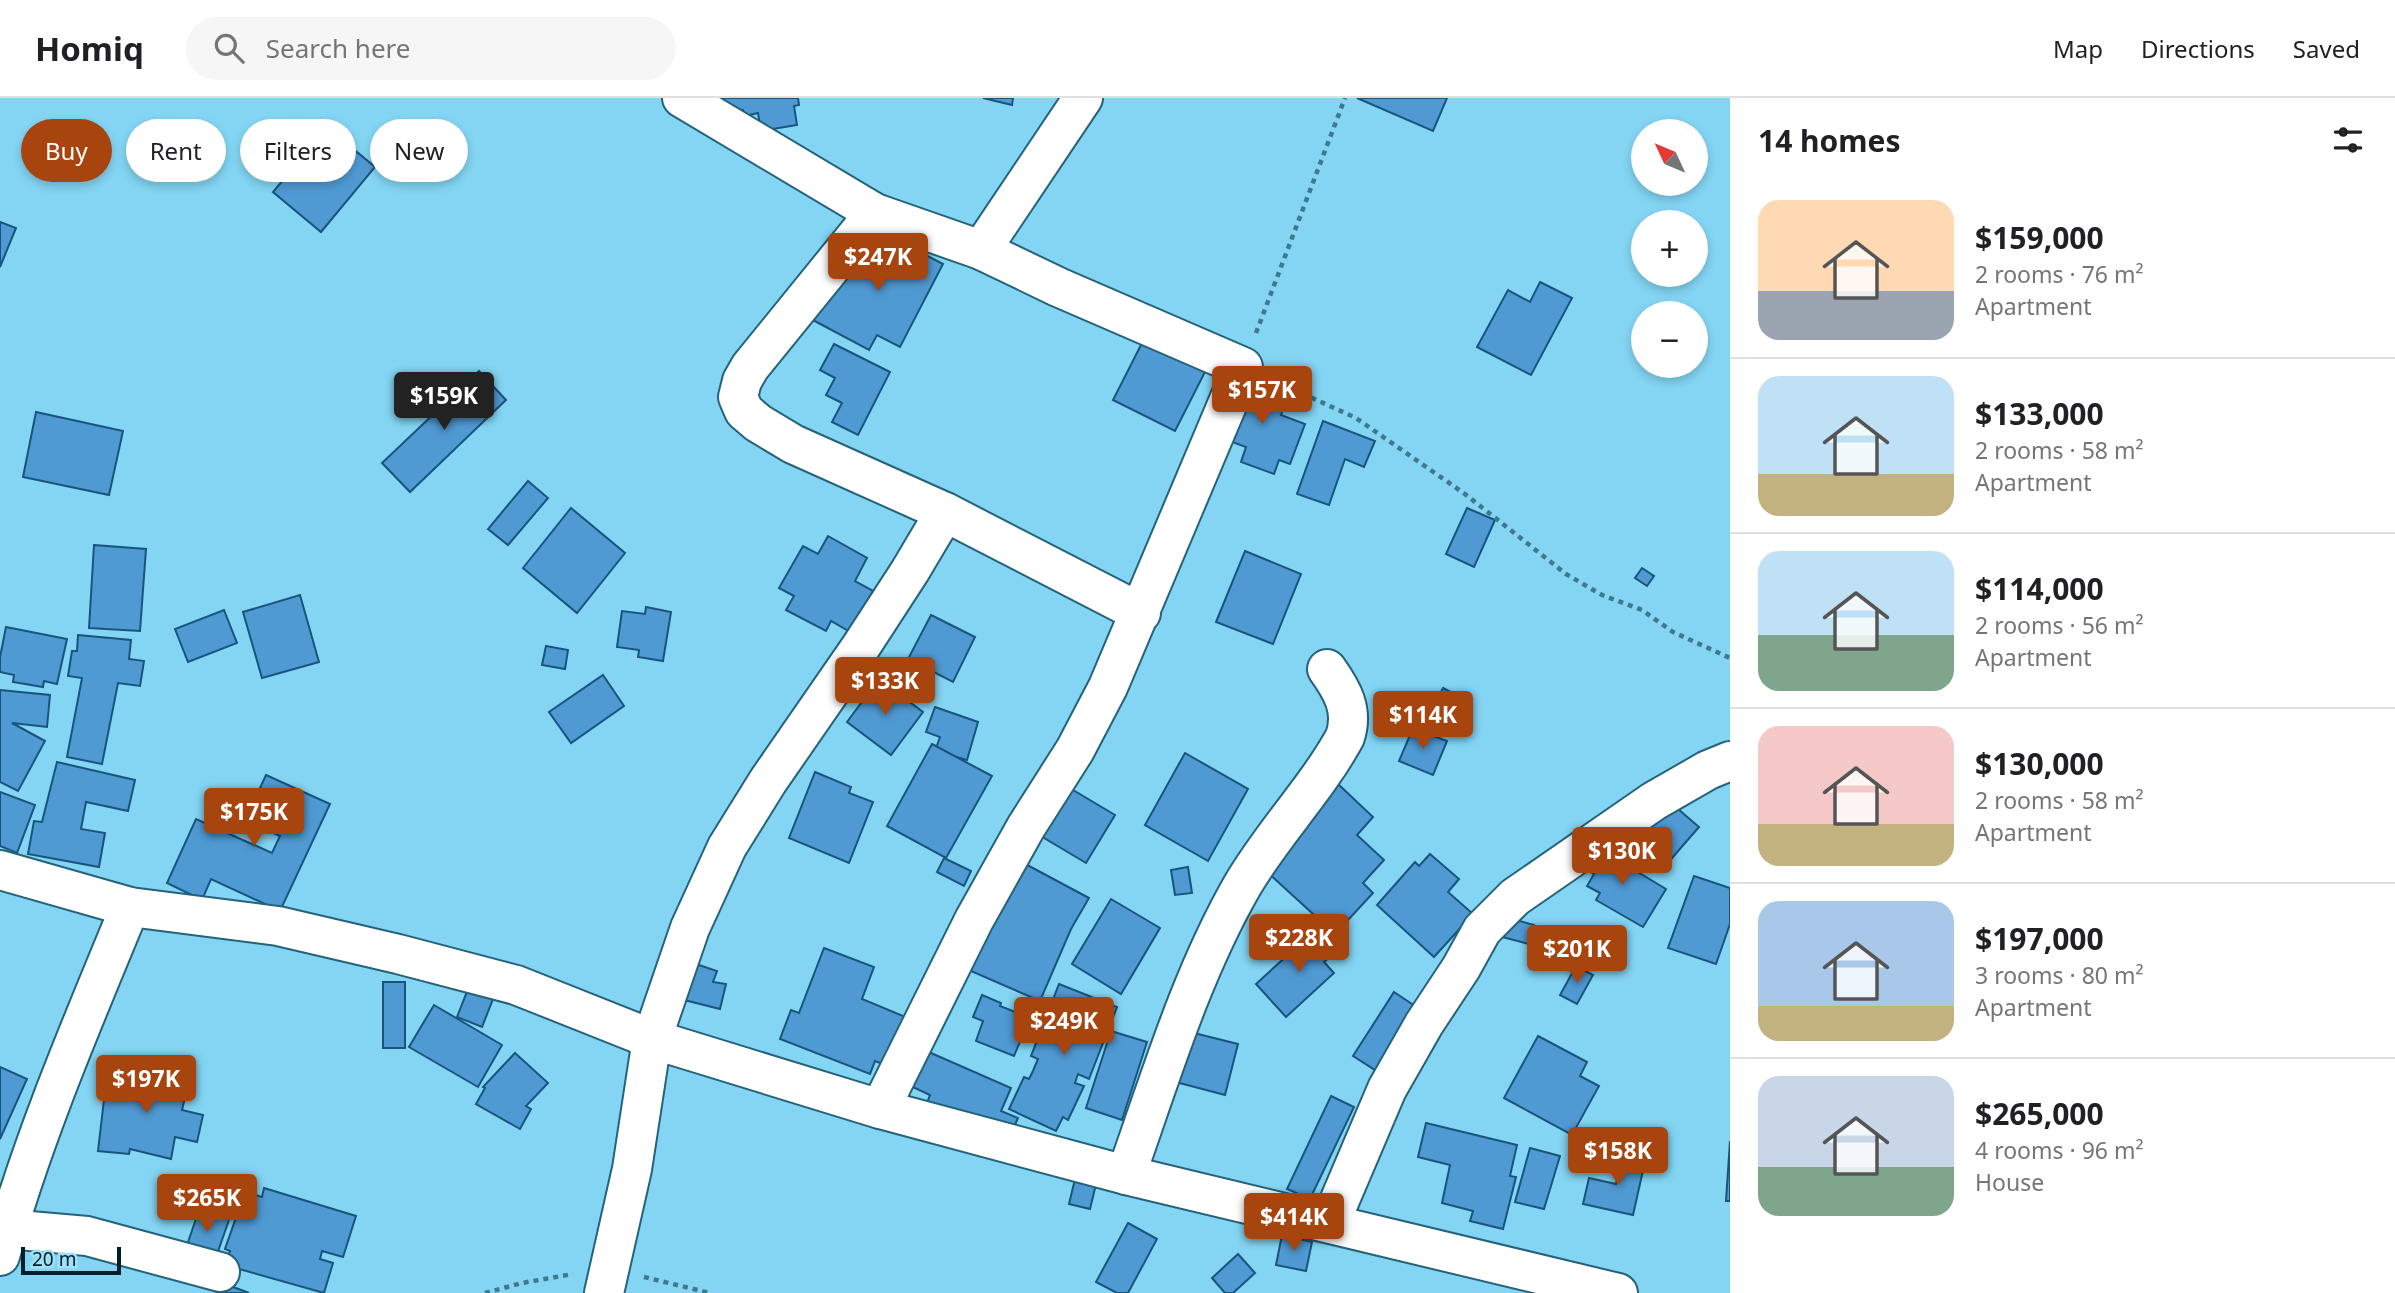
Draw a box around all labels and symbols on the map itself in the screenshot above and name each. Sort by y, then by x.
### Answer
north arrow [1631,119,1708,196]
pin: $247K [829,234,927,293]
pin: $157K [1213,366,1311,426]
pin: $159K [395,372,493,432]
pin: $133K [836,658,934,717]
pin: $114K [1374,692,1472,751]
pin: $175K [205,788,303,848]
pin: $130K [1573,828,1671,887]
pin: $228K [1250,914,1348,974]
pin: $201K [1528,926,1626,985]
pin: $249K [1015,998,1113,1057]
pin: $197K [97,1056,195,1115]
pin: $158K [1569,1128,1667,1187]
pin: $265K [158,1174,256,1234]
pin: $414K [1245,1194,1343,1253]
scale bar [21,1244,121,1276]

